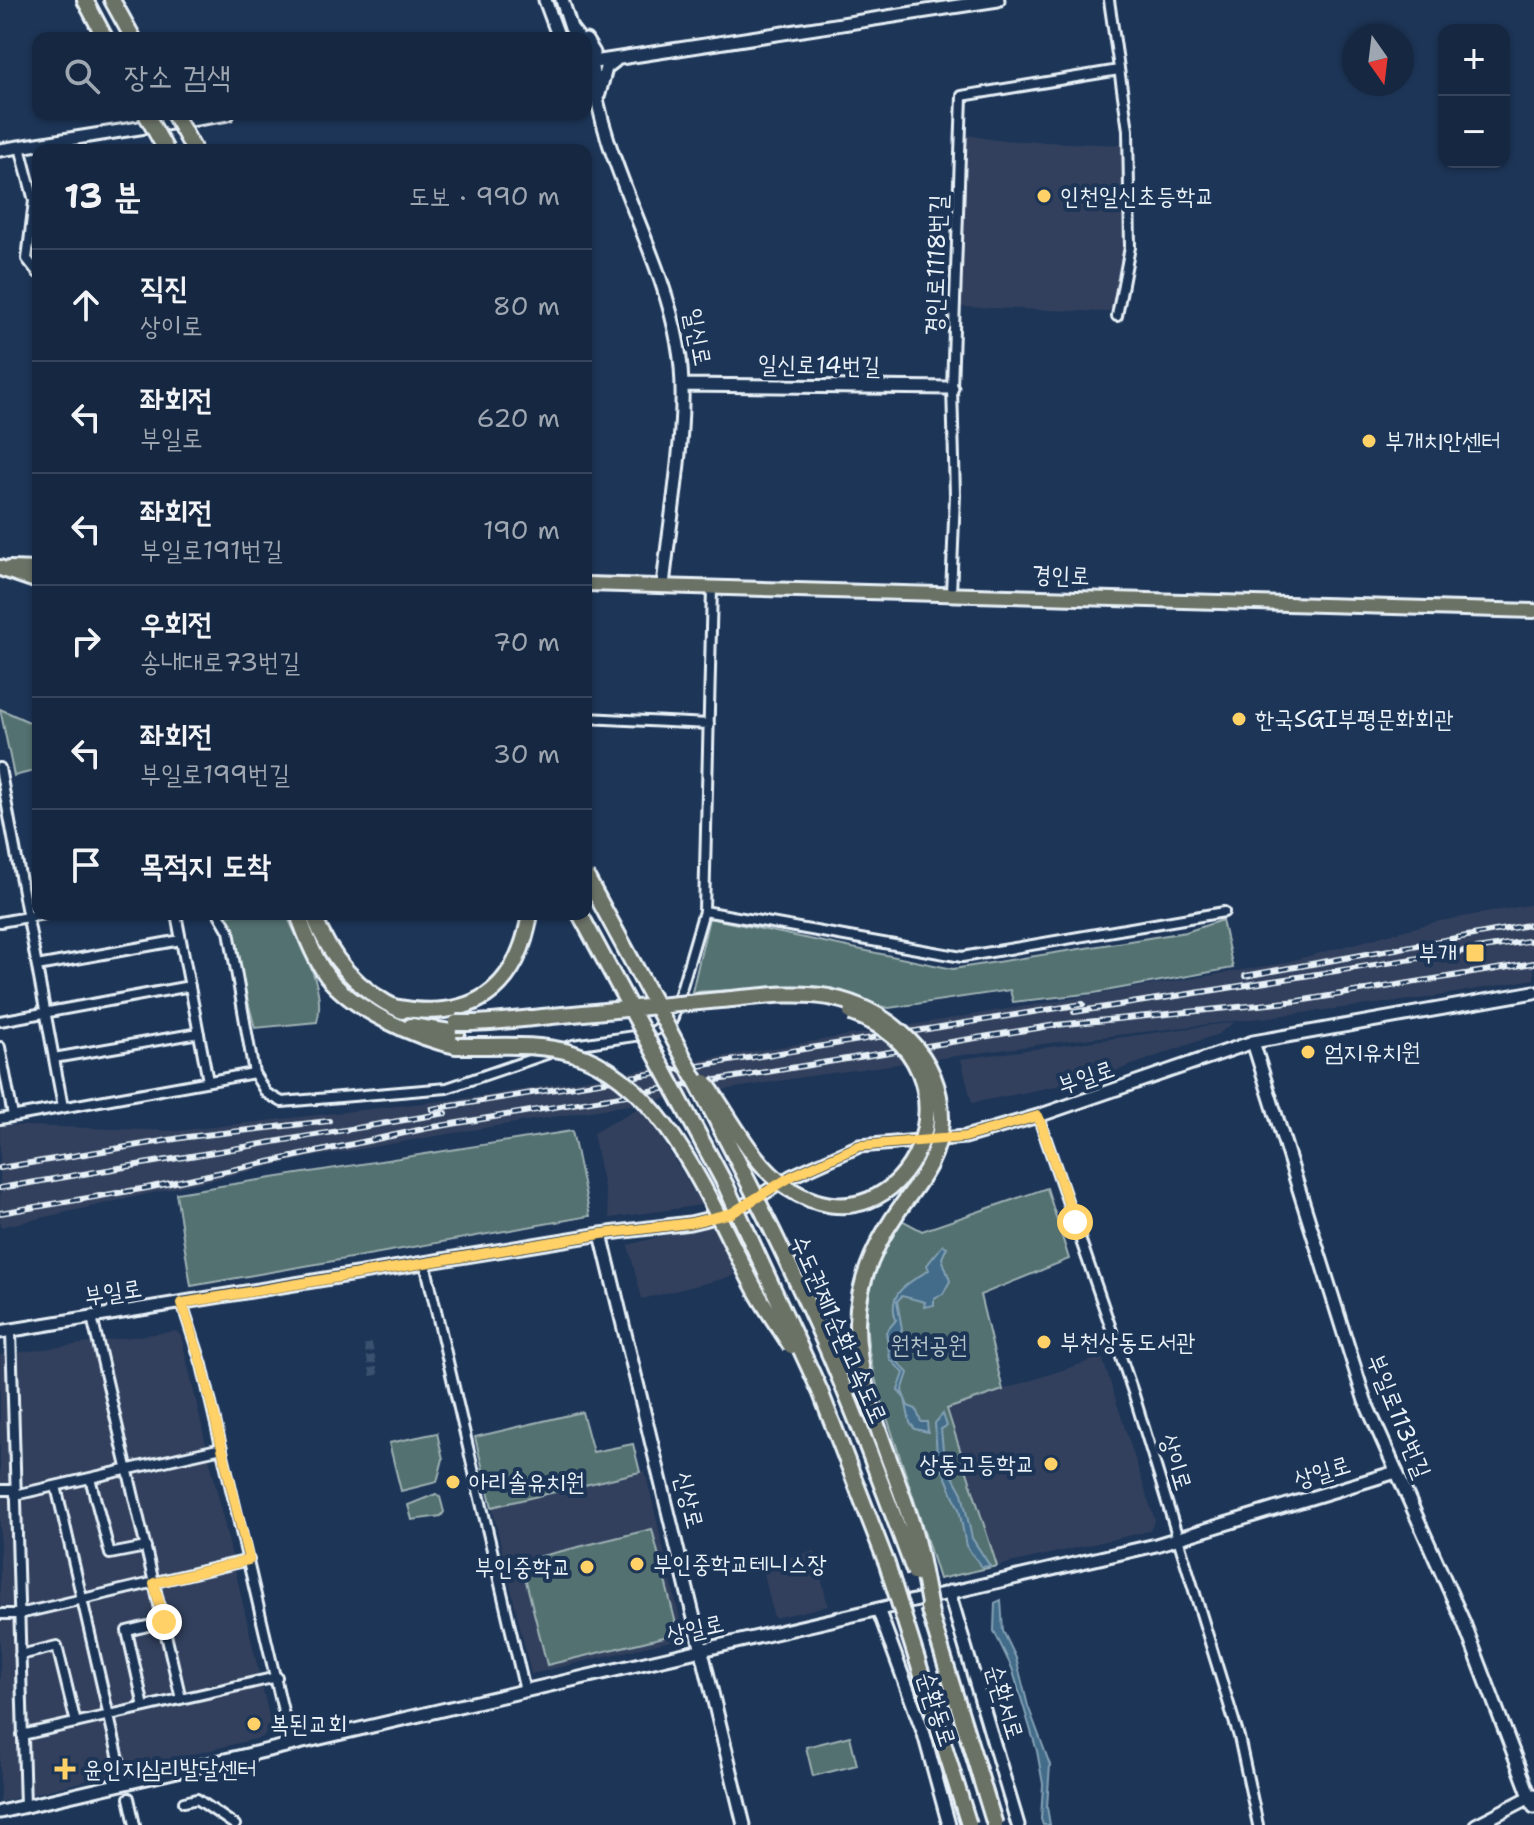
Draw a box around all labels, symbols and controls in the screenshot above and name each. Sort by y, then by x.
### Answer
north arrow [1342,24,1414,96]
map controls [1438,24,1510,168]
button: + [1438,24,1510,96]
search box [32,32,592,120]
icon: search [60,54,104,98]
text: 장소 검색 [124,56,231,97]
button: − [1438,96,1510,168]
text: 13 분 [64,173,142,219]
text: 도보 · 990 m [409,178,560,213]
place label: 인천일신초등학교 [1060,180,1215,212]
marker: 인천일신초등학교 [1035,187,1053,205]
street label: 경인로1118번길 [918,194,954,336]
text: 직진 [140,267,188,308]
icon: ahead [64,283,108,327]
text: 80 m [493,288,560,323]
street label: 일신로 [677,306,719,368]
text: 상이로 [140,308,203,343]
street label: 일신로14번길 [758,348,880,382]
text: 좌회전 [140,379,212,420]
icon: left [64,395,108,439]
text: 620 m [477,400,560,435]
text: 부일로 [140,420,203,455]
place label: 부개치안센터 [1385,425,1501,457]
marker: 부개치안센터 [1360,432,1378,450]
text: 좌회전 [140,491,212,532]
icon: left [64,507,108,551]
text: 190 m [483,512,560,547]
text: 부일로191번길 [140,532,283,567]
street label: 경인로 [1031,558,1091,592]
text: 우회전 [140,603,212,644]
icon: right [64,619,108,663]
text: 70 m [493,624,560,659]
text: 송내대로73번길 [140,644,300,679]
place label: 한국SGI부평문화회관 [1255,703,1454,735]
marker: 한국SGI부평문화회관 [1230,710,1248,728]
text: 좌회전 [140,715,212,756]
icon: left [64,731,108,775]
text: 30 m [493,736,560,771]
text: 부일로199번길 [140,756,290,791]
icon: arrive [64,843,108,887]
text: 목적지 도착 [140,845,271,886]
place label: 부개 [1418,937,1457,969]
marker: 부개 [1464,942,1486,964]
place label: 엄지유치원 [1324,1036,1421,1068]
marker: 엄지유치원 [1299,1043,1317,1061]
street label: 부일로 [1053,1052,1119,1102]
route start [1057,1204,1093,1240]
street label: 수도권제1순환고속도로 [783,1230,895,1428]
street label: 부일로 [82,1272,144,1312]
place label: 부천상동도서관 [1060,1326,1195,1358]
park label: 원천공원 [890,1329,968,1361]
marker: 부천상동도서관 [1035,1333,1053,1351]
street label: 부일로113번길 [1360,1349,1438,1483]
street label: 상이로 [1152,1430,1200,1494]
place label: 상동고등학교 [919,1448,1035,1480]
street label: 상일로 [1290,1448,1354,1496]
marker: 상동고등학교 [1042,1455,1060,1473]
place label: 아리솔유치원 [469,1466,585,1498]
street label: 신상로 [666,1468,712,1532]
marker: 아리솔유치원 [444,1473,462,1491]
place label: 부인중학교테니스장 [653,1548,827,1580]
place label: 부인중학교 [474,1551,571,1583]
marker: 부인중학교테니스장 [628,1555,646,1573]
marker: 부인중학교 [578,1558,596,1576]
route end [146,1604,182,1640]
street label: 상일로 [663,1607,727,1651]
street label: 순환서로 [978,1660,1032,1744]
street label: 순환동로 [910,1667,964,1751]
place label: 복된교회 [270,1708,347,1740]
marker: 복된교회 [245,1715,263,1733]
place label: 윤인지심리발달센터 [83,1753,257,1785]
marker: 윤인지심리발달센터 [54,1758,76,1780]

